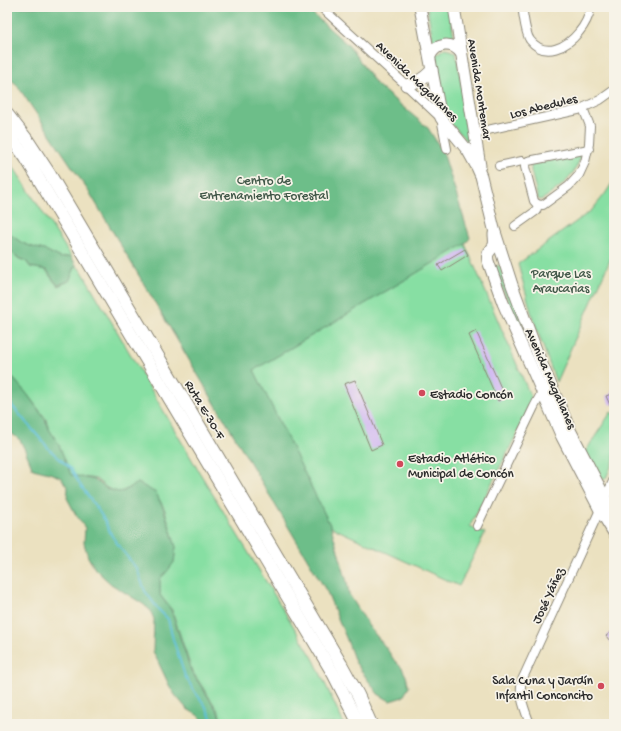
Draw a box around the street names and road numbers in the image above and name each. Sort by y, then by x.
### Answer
street label: Avenida Montemar [463,38,494,142]
street label: Avenida Magallanes [372,39,461,126]
street label: Los Abedules [508,92,580,123]
street label: Avenida Magallanes [521,326,579,433]
street label: Ruta E-30-F [181,378,228,443]
street label: José Yáñez [530,565,569,626]

